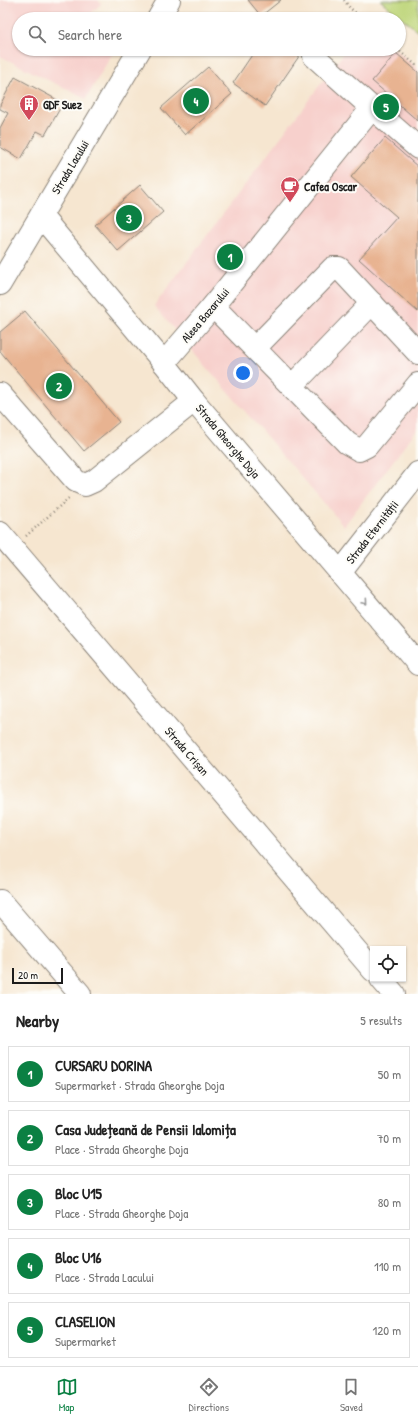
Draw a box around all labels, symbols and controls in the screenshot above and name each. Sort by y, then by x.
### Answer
search box [12,12,406,56]
icon: search [26,23,48,45]
text: Search here [58,24,122,45]
pin: 4 [183,86,209,116]
pin: 5 [373,92,399,122]
building icon: GDF Suez [18,93,40,121]
place label: GDF Suez [43,96,83,113]
street label: Strada Lacului [47,137,93,197]
cafe icon: Cafea Oscar [279,175,301,203]
place label: Cafea Oscar [304,178,357,195]
pin: 3 [116,203,142,233]
pin: 1 [217,242,243,272]
street label: Aleea Bazarului [177,284,233,346]
your location [233,363,253,383]
pin: 2 [46,371,72,401]
street label: Strada Gheorghe Doja [192,400,264,482]
street label: Strada Eternității [342,497,402,567]
one-way arrow [361,598,368,605]
street label: Strada Crișan [161,723,213,779]
map controls [370,946,406,982]
button: locate [370,946,406,982]
scale bar [12,966,63,985]
text: 20 m [18,968,38,982]
text: Nearby [16,1009,59,1032]
text: 5 results [360,1011,402,1029]
text: CURSARU DORINA [55,1055,152,1076]
text: 1 [28,1065,32,1083]
text: 50 m [378,1065,401,1083]
text: Supermarket · Strada Gheorghe Doja [55,1076,224,1094]
text: Casa Județeană de Pensii Ialomița [55,1119,236,1140]
text: 2 [27,1129,33,1147]
text: 70 m [377,1129,401,1147]
text: Place · Strada Gheorghe Doja [55,1140,188,1158]
text: Bloc U15 [55,1183,102,1204]
text: 3 [27,1193,33,1211]
text: 80 m [378,1193,401,1211]
text: Place · Strada Gheorghe Doja [55,1204,188,1222]
text: Bloc U16 [55,1247,102,1268]
text: 4 [28,1257,32,1275]
text: 110 m [374,1257,401,1275]
text: Place · Strada Lacului [55,1268,154,1286]
text: CLASELION [55,1311,115,1332]
text: 5 [27,1321,33,1339]
text: 120 m [373,1321,401,1339]
text: Supermarket [55,1332,116,1350]
tab: Map [56,1376,78,1414]
tab: Directions [189,1376,229,1414]
tab: Saved [340,1376,362,1414]

